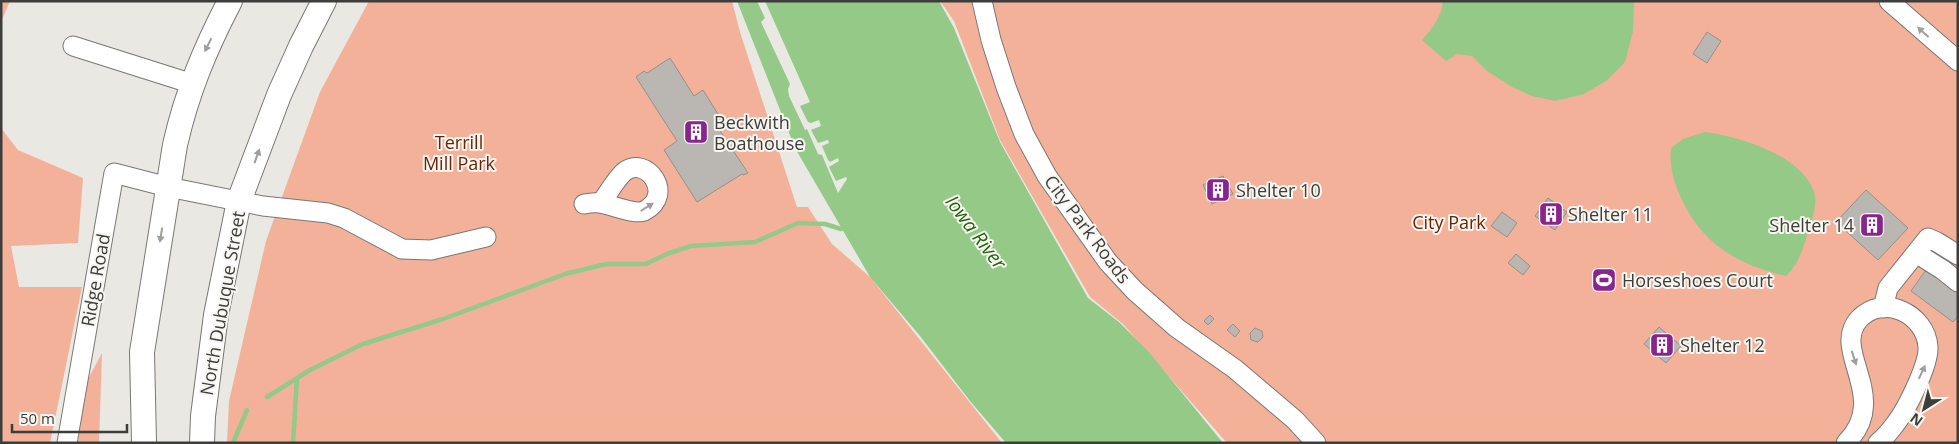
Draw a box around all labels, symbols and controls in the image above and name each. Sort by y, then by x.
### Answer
one-way arrow [1917,26,1929,38]
one-way arrow [204,37,212,52]
place label: Beckwith Boathouse [714,110,804,155]
building icon: Beckwith Boathouse [683,119,709,145]
park label: Terrill Mill Park [423,130,496,175]
one-way arrow [254,148,261,163]
street label: City Park Roads [1039,170,1137,288]
building icon: Shelter 10 [1205,177,1231,203]
place label: Shelter 10 [1236,178,1321,202]
water label: Iowa River [940,190,1013,276]
building icon: Shelter 11 [1538,201,1564,227]
one-way arrow [641,202,654,211]
place label: Shelter 11 [1568,202,1653,226]
street label: North Dubuque Street [194,209,250,397]
park label: City Park [1412,210,1486,234]
building icon: Shelter 14 [1859,212,1885,238]
place label: Shelter 14 [1769,213,1854,237]
one-way arrow [156,227,164,243]
street label: Ridge Road [75,232,115,328]
sports icon: Horseshoes Court [1591,267,1617,293]
place label: Horseshoes Court [1622,268,1773,292]
building icon: Shelter 12 [1649,332,1675,358]
place label: Shelter 12 [1680,333,1765,357]
one-way arrow [1850,351,1858,366]
one-way arrow [1918,365,1926,379]
north arrow [1899,384,1949,434]
scale bar [12,402,128,434]
text: 50 m [20,408,55,428]
text: N [1906,409,1926,431]

